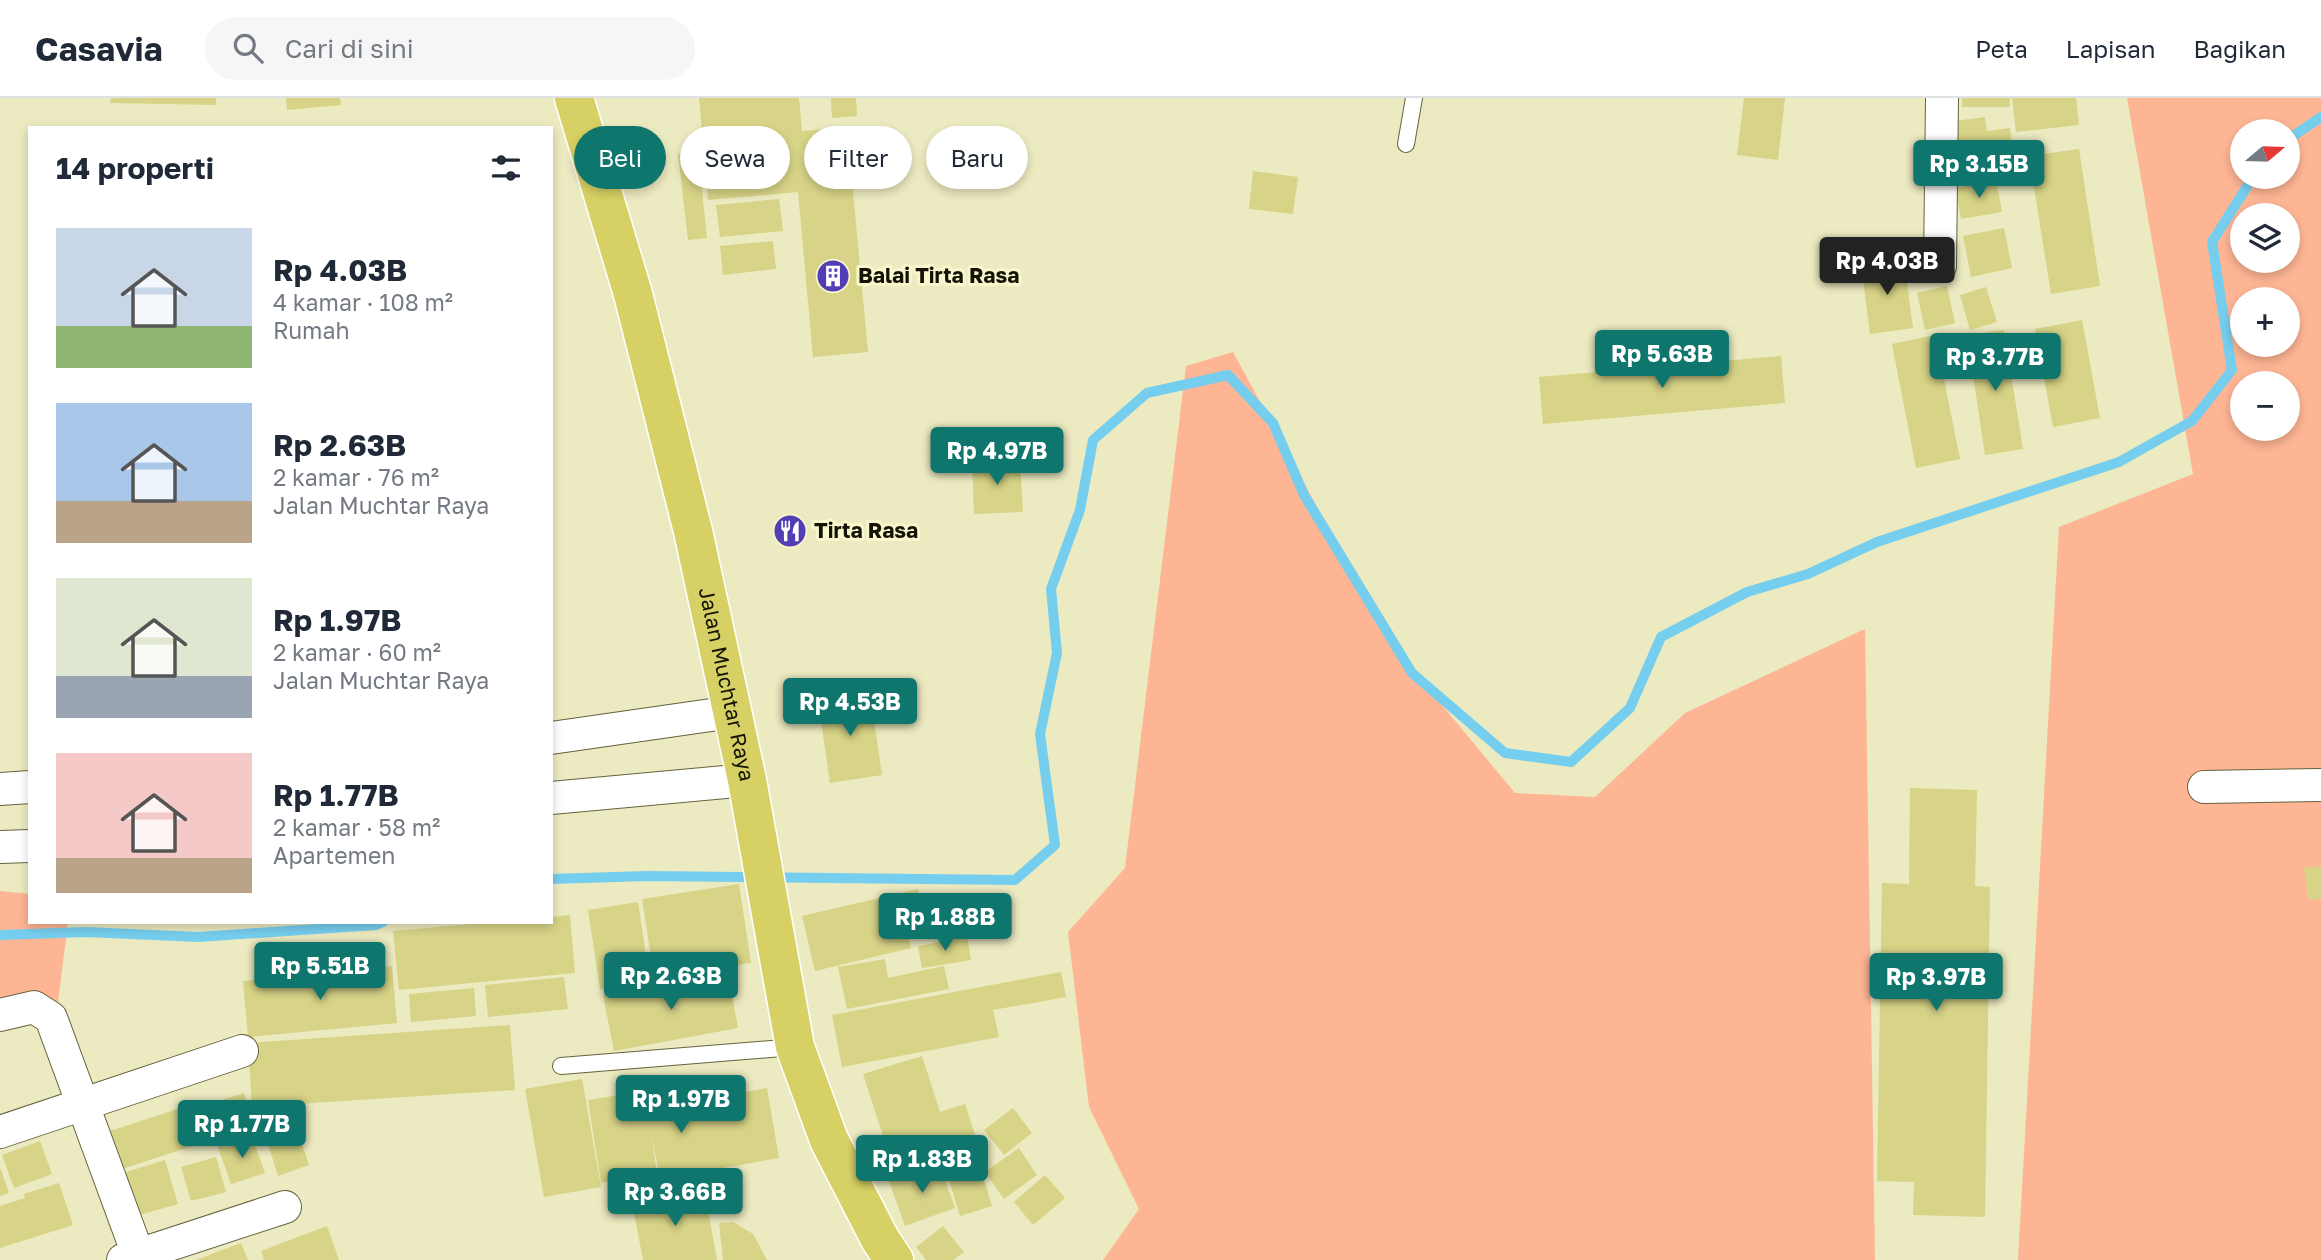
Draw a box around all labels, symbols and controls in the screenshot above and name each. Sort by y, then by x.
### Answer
search box [205,17,695,80]
text: Casavia [35,29,163,68]
icon: search [229,29,267,67]
text: Cari di sini [285,33,414,64]
text: Peta [1975,34,2028,63]
text: Lapisan [2066,34,2156,63]
text: Bagikan [2194,34,2286,63]
north arrow [2230,119,2300,189]
map controls [2230,119,2300,441]
chip: Beli [574,126,666,189]
chip: Sewa [680,126,790,189]
chip: Filter [804,126,912,189]
chip: Baru [926,126,1028,189]
pin: Rp 3.15B [1907,140,2051,200]
icon: filters [487,149,525,187]
text: Rp 3.15B [1929,149,2029,177]
text: 14 properti [56,150,214,186]
button: layers [2230,203,2300,273]
pin: Rp 4.03B [1815,238,1959,297]
text: Rp 4.03B [1836,246,1938,274]
text: Rp 4.03B [273,252,407,288]
icon: home [112,256,196,340]
building icon: Balai Tirta Rasa [814,257,852,295]
place label: Balai Tirta Rasa [858,262,1019,288]
button: + [2230,287,2300,357]
text: 4 kamar · 108 m² [273,288,453,316]
text: Rumah [273,316,350,344]
pin: Rp 5.63B [1590,330,1734,390]
pin: Rp 3.77B [1923,334,2067,393]
text: Rp 5.63B [1611,339,1713,367]
text: Rp 3.77B [1946,342,2044,370]
button: − [2230,371,2300,441]
text: Rp 2.63B [273,427,406,463]
pin: Rp 4.97B [925,428,1069,487]
icon: home [112,431,196,515]
text: Rp 4.97B [947,436,1047,464]
text: 2 kamar · 76 m² [273,463,439,491]
text: Jalan Muchtar Raya [273,491,489,519]
restaurant icon: Tirta Rasa [771,512,809,550]
place label: Tirta Rasa [814,517,918,543]
street label: Jalan Muchtar Raya [694,585,761,783]
text: Rp 1.97B [273,602,401,638]
icon: home [112,606,196,690]
text: 2 kamar · 60 m² [273,638,441,666]
text: Jalan Muchtar Raya [273,666,489,694]
pin: Rp 4.53B [778,678,922,738]
text: Rp 4.53B [799,687,901,715]
text: Rp 1.77B [273,777,399,813]
icon: home [112,781,196,865]
text: 2 kamar · 58 m² [273,813,440,841]
text: Apartemen [273,841,395,869]
pin: Rp 1.88B [873,894,1017,953]
text: Rp 1.88B [895,902,995,930]
pin: Rp 5.51B [248,942,392,1002]
text: Rp 5.51B [270,951,370,979]
pin: Rp 2.63B [599,953,743,1012]
pin: Rp 3.97B [1864,954,2008,1013]
text: Rp 2.63B [620,961,722,989]
text: Rp 3.97B [1886,962,1986,990]
pin: Rp 1.97B [609,1076,753,1135]
text: Rp 1.97B [632,1084,730,1112]
pin: Rp 1.77B [170,1100,314,1160]
text: Rp 1.77B [194,1109,290,1137]
pin: Rp 1.83B [850,1136,994,1195]
text: Rp 1.83B [872,1144,972,1172]
pin: Rp 3.66B [603,1168,747,1228]
text: Rp 3.66B [624,1177,726,1205]

